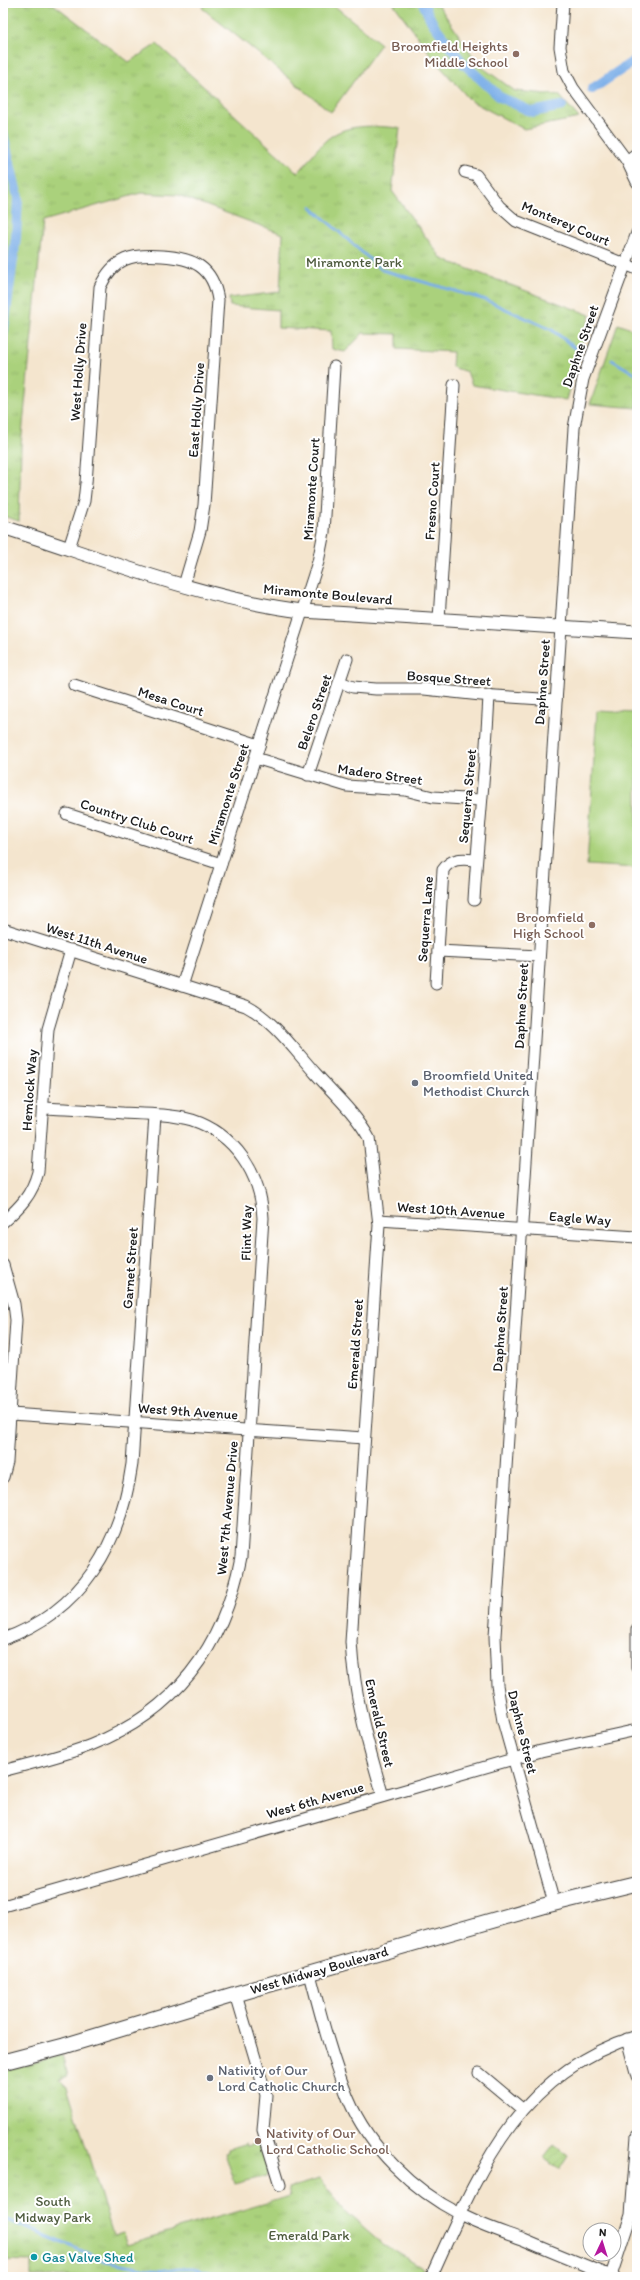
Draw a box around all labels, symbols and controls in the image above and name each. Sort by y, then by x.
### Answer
place label: Broomfield Heights Middle School [391,38,508,71]
marker: Broomfield Heights Middle School [511,49,521,59]
street label: Monterey Court [519,197,613,250]
park label: Miramonte Park [306,254,403,271]
street label: Daphne Street [558,303,603,390]
street label: West Holly Drive [67,322,90,422]
street label: East Holly Drive [185,362,208,458]
street label: Miramonte Court [299,437,324,541]
street label: Fresno Court [421,461,444,541]
street label: Miramonte Boulevard [263,580,394,609]
street label: Daphne Street [531,639,554,726]
street label: Bosque Street [406,667,492,690]
street label: Belero Street [294,672,335,752]
street label: Mesa Court [136,683,206,720]
street label: Miramonte Street [204,741,253,847]
street label: Sequerra Street [455,748,480,844]
street label: Madero Street [336,760,423,789]
street label: Country Club Court [78,795,196,848]
street label: Sequerra Lane [414,875,437,963]
place label: Broomfield High School [513,909,584,942]
street label: West 11th Avenue [44,919,150,968]
marker: Broomfield High School [587,920,597,930]
street label: Daphne Street [511,963,532,1049]
street label: Hemlock Way [18,1048,41,1132]
place label: Broomfield United Methodist Church [423,1067,534,1100]
marker: Broomfield United Methodist Church [410,1078,420,1088]
street label: West 10th Avenue [396,1198,506,1223]
street label: Flint Way [238,1204,255,1261]
street label: Eagle Way [549,1208,612,1229]
street label: Garnet Street [119,1226,142,1310]
street label: Daphne Street [489,1286,512,1373]
street label: Emerald Street [344,1298,367,1390]
street label: West 9th Avenue [137,1400,239,1424]
street label: West 7th Avenue Drive [213,1440,242,1576]
street label: Emerald Street [361,1677,398,1769]
street label: Daphne Street [504,1688,541,1776]
street label: West 6th Avenue [264,1778,366,1823]
street label: West Midway Boulevard [248,1943,391,1998]
place label: Nativity of Our Lord Catholic Church [218,2062,346,2095]
marker: Nativity of Our Lord Catholic Church [205,2073,215,2083]
place label: Nativity of Our Lord Catholic School [266,2125,389,2158]
marker: Nativity of Our Lord Catholic School [253,2136,263,2146]
park label: South Midway Park [15,2193,91,2226]
north arrow [582,2222,622,2262]
text: N [598,2226,607,2239]
park label: Emerald Park [269,2227,350,2244]
place label: Gas Valve Shed [42,2249,134,2266]
marker: Gas Valve Shed [29,2252,39,2262]

